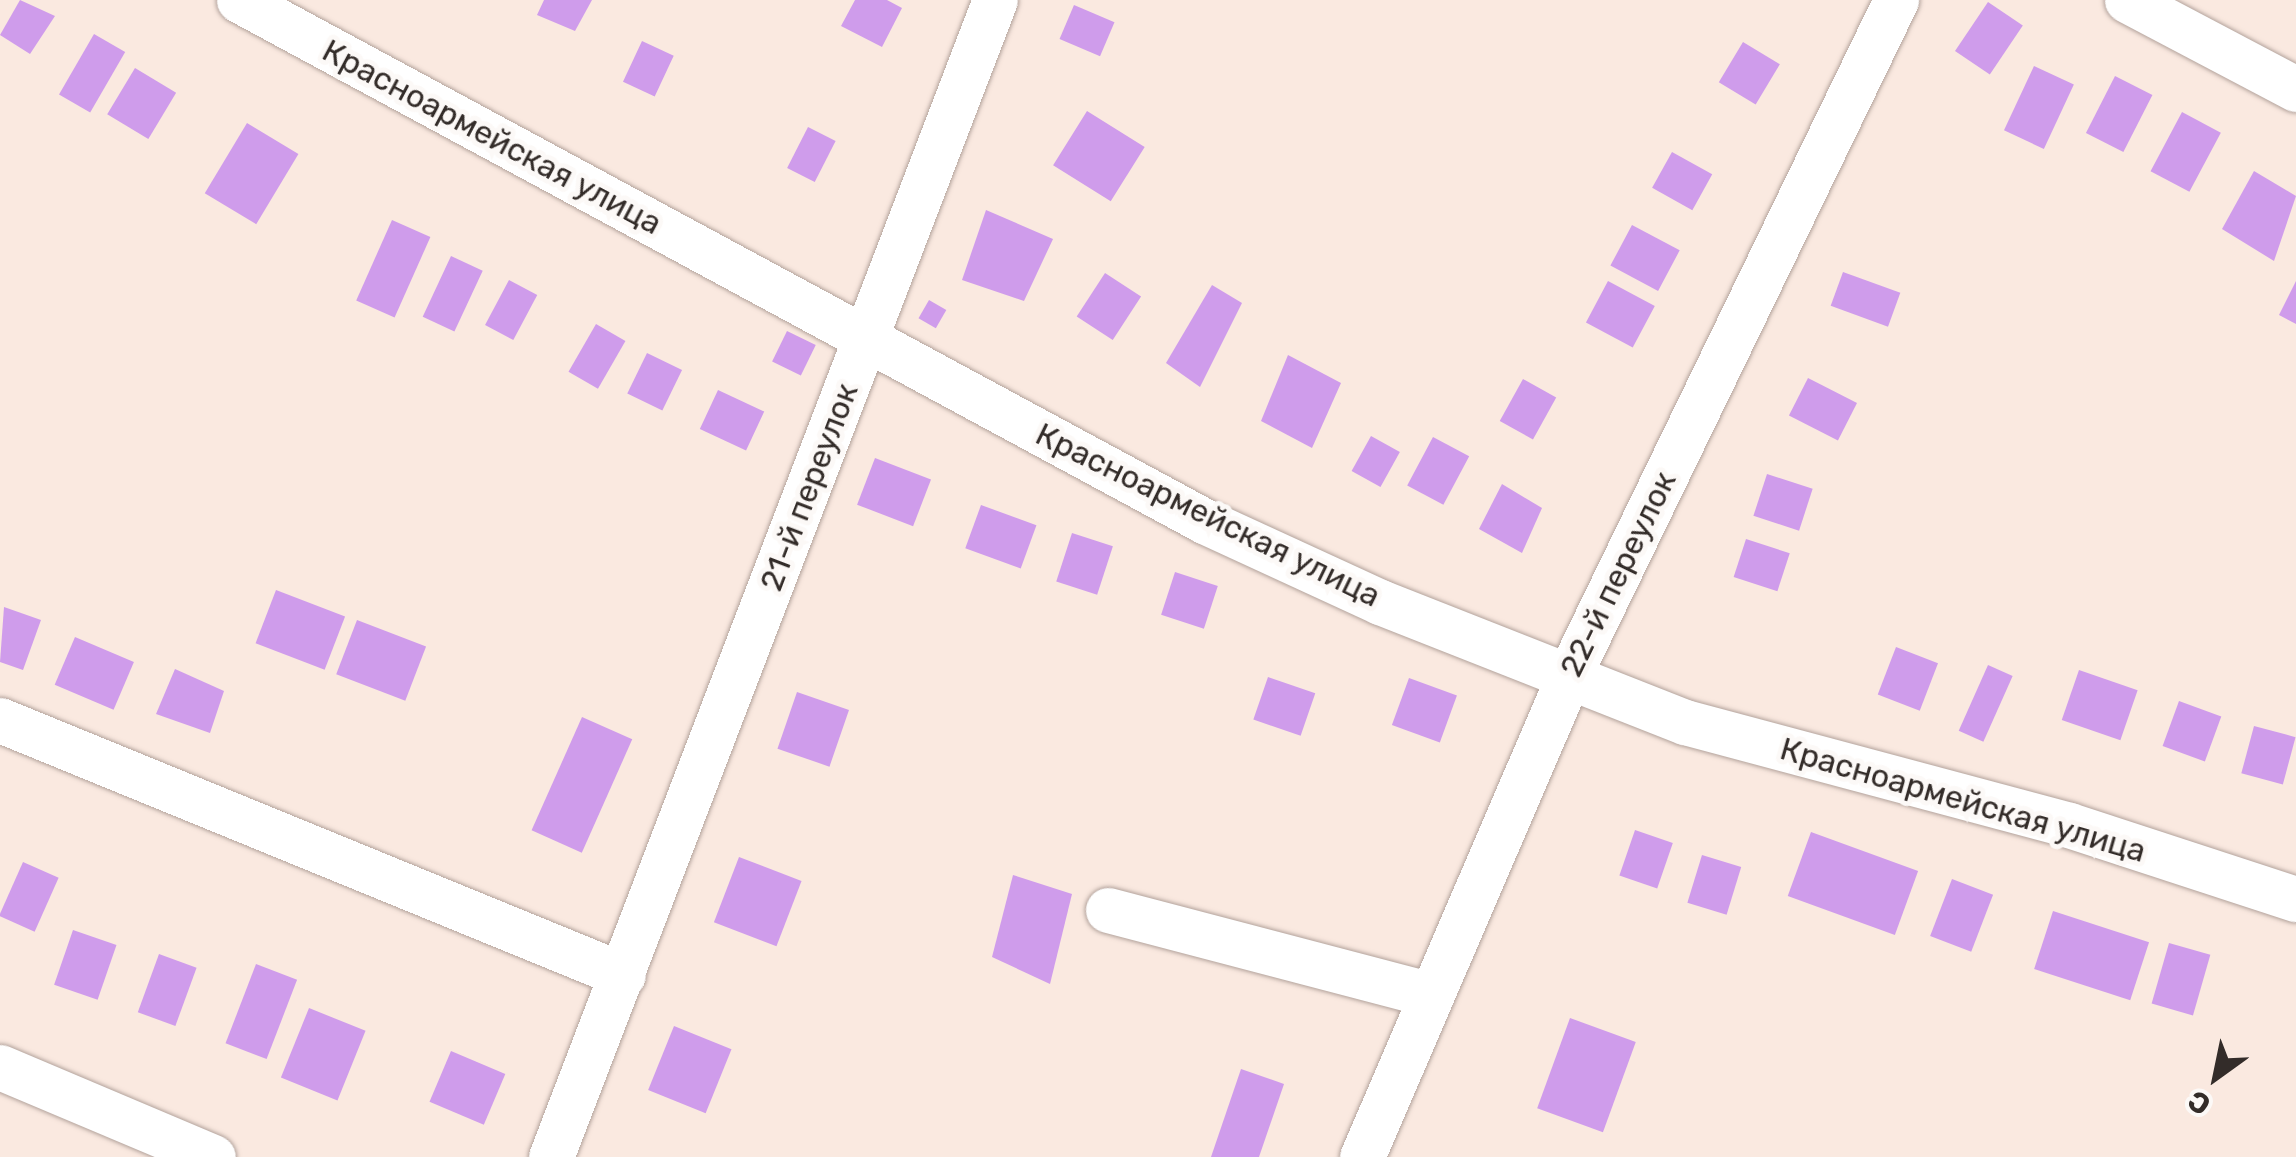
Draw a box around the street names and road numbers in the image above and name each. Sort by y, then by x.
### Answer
street label: Красноармейская улица [316,31,668,243]
street label: 21-й переулок [752,378,866,596]
street label: Красноармейская улица [1029,415,1387,615]
street label: 22-й переулок [1552,465,1684,683]
street label: Красноармейская улица [1776,729,2150,871]

